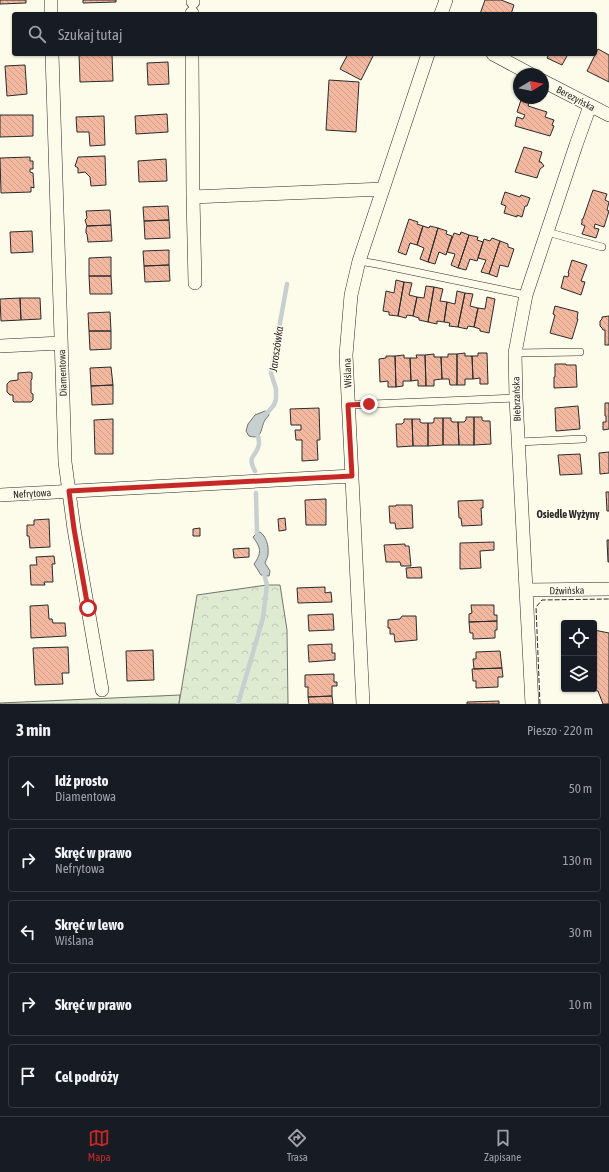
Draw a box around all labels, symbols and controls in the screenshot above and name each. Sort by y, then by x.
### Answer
search box [12,12,597,56]
icon: search [26,23,48,45]
text: Szukaj tutaj [58,26,122,43]
north arrow [513,68,549,104]
street label: Berezyńska [555,84,597,113]
water label: Jaroszówka [267,325,285,374]
street label: Diamentowa [56,349,69,397]
street label: Wiślana [341,358,354,388]
street label: Biebrzańska [510,376,523,422]
route end [360,395,378,413]
street label: Nefrytowa [13,487,52,500]
district label: Osiedle Wyżyny [536,508,600,520]
street label: Dźwińska [549,585,585,596]
route start [79,599,97,617]
map controls [561,620,597,692]
button: locate [561,620,597,656]
button: layers [561,656,597,692]
text: 3 min [16,720,51,740]
text: Pieszo · 220 m [527,723,593,738]
text: Idź prosto [55,772,109,789]
icon: ahead [17,777,39,799]
text: 50 m [569,781,592,796]
text: Diamentowa [55,789,116,804]
text: Skręć w prawo [55,844,132,861]
icon: right [17,849,39,871]
text: 130 m [563,853,592,868]
text: Nefrytowa [55,861,105,876]
text: Skręć w lewo [55,916,124,933]
icon: left [17,921,39,943]
text: 30 m [569,925,592,940]
text: Wiślana [55,933,94,948]
icon: right [17,993,39,1015]
text: Skręć w prawo [55,996,132,1013]
text: 10 m [569,997,592,1012]
icon: arrive [17,1065,39,1087]
text: Cel podróży [55,1068,119,1085]
tab: Mapa [88,1127,111,1163]
tab: Trasa [286,1127,308,1163]
tab: Zapisane [484,1127,521,1163]

